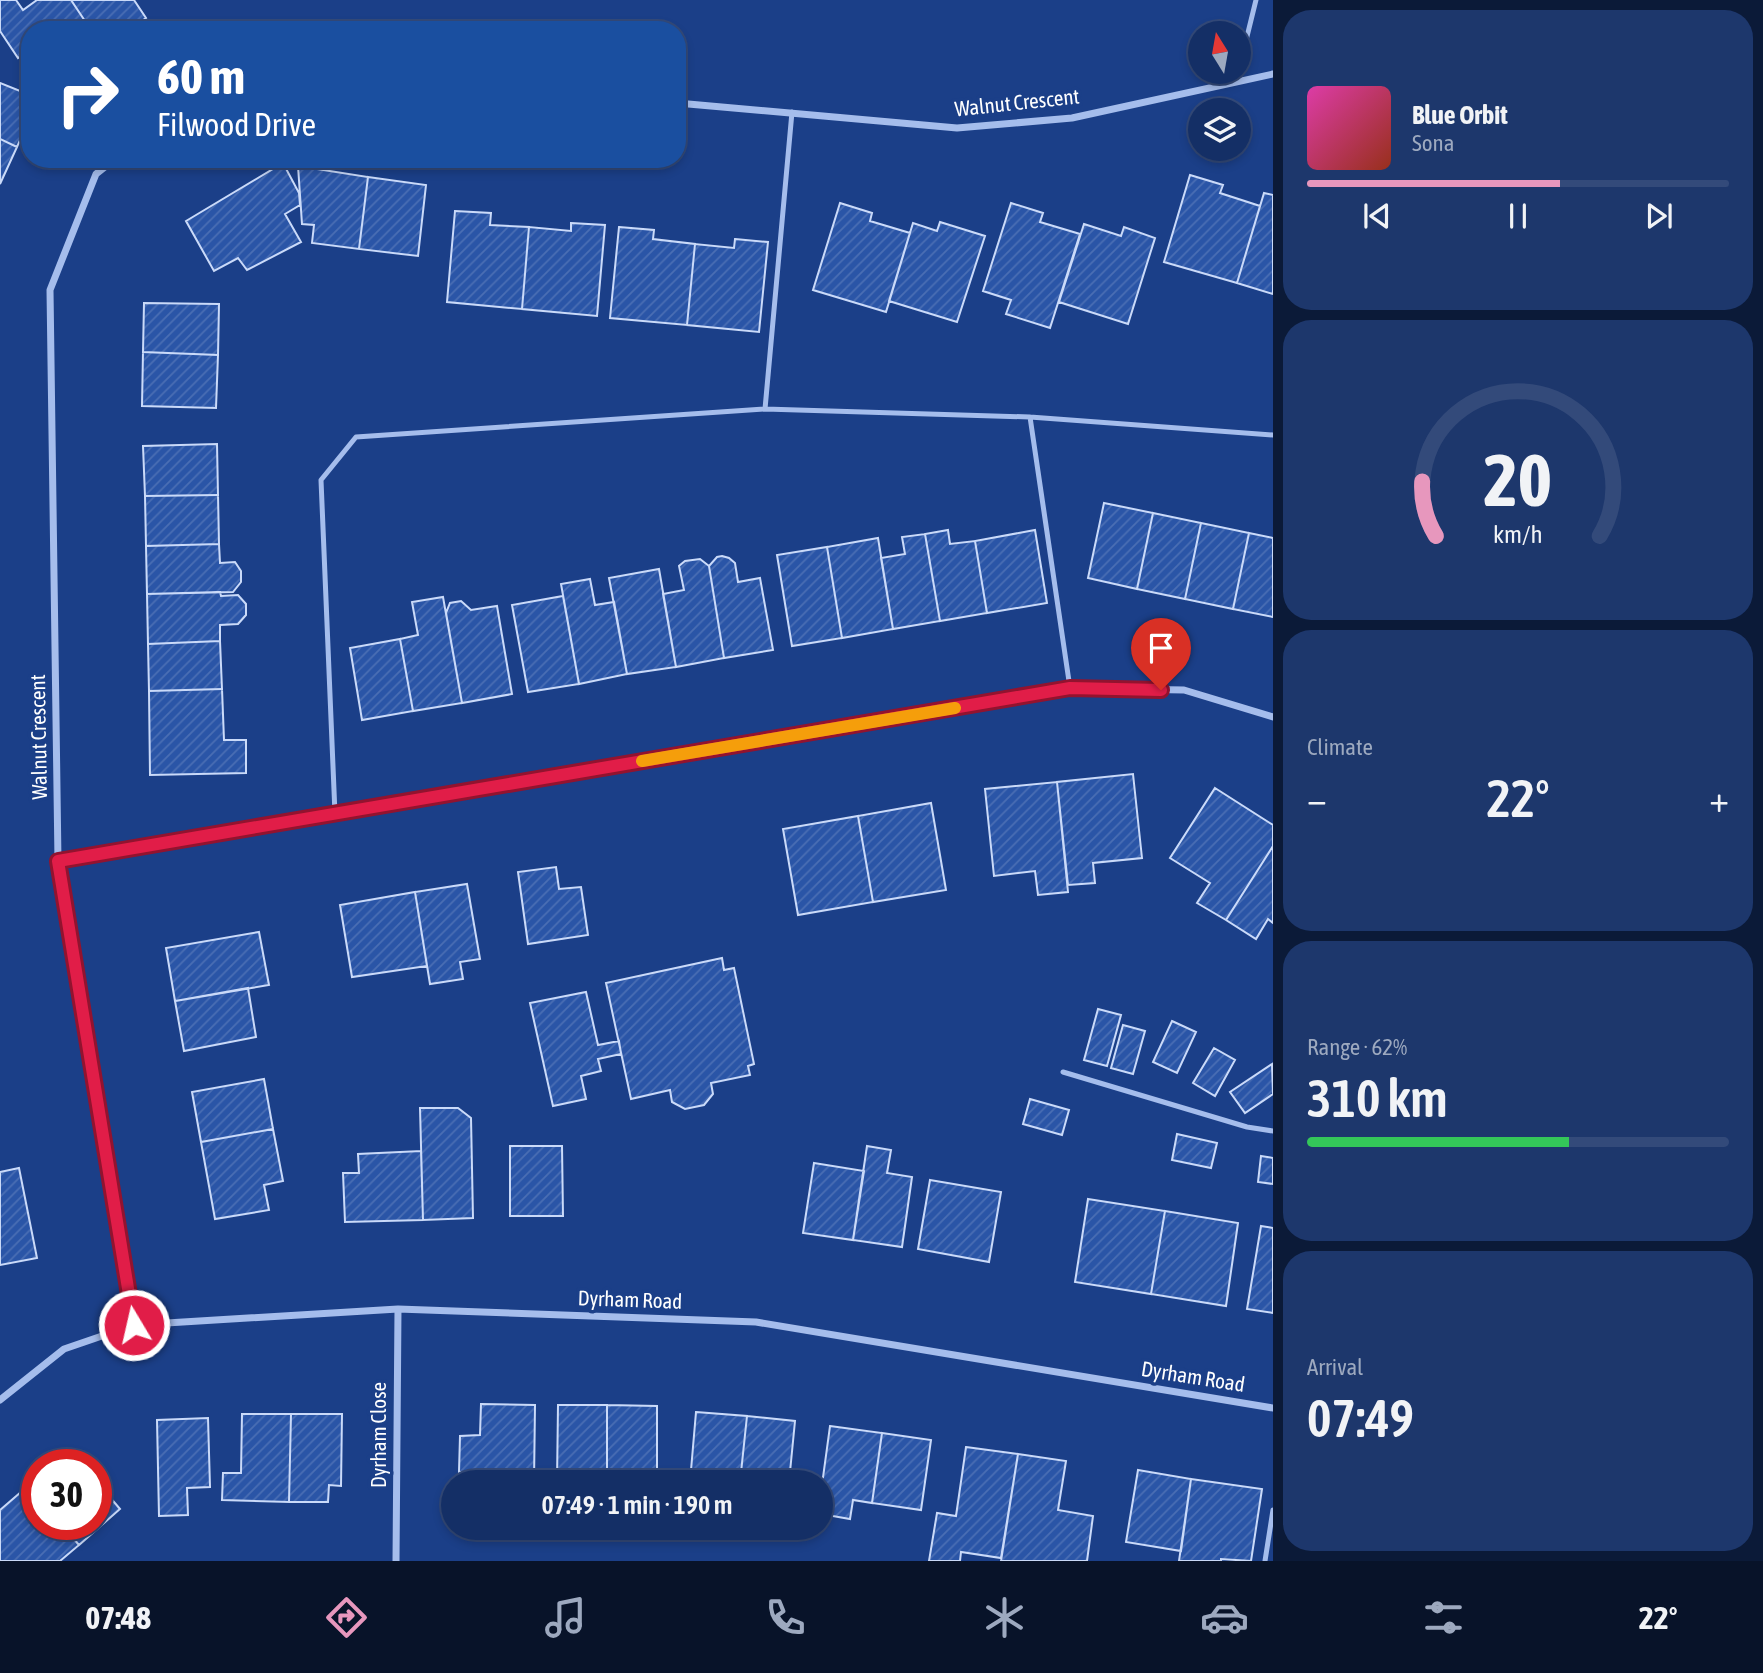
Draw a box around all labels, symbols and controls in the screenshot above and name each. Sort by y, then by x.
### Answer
north arrow [1188,21,1251,84]
map controls [1188,21,1251,161]
text: 60 m [157,48,245,104]
icon: right [42,49,133,140]
street label: Walnut Crescent [953,84,1080,120]
button: layers [1188,98,1251,161]
text: Blue Orbit [1412,100,1508,130]
text: Filwood Drive [157,106,316,143]
text: Sona [1412,130,1454,156]
icon: previous [1358,197,1396,235]
icon: pause [1499,197,1537,235]
icon: next [1640,197,1678,235]
text: 20 [1484,439,1552,522]
text: km/h [1493,520,1543,548]
pin [1131,618,1191,690]
icon: arrive [1142,629,1180,667]
street label: Walnut Crescent [25,674,51,800]
text: Climate [1307,734,1373,760]
text: 22° [1486,768,1550,828]
text: − [1307,777,1327,820]
text: + [1709,777,1729,820]
text: Range · 62% [1307,1034,1407,1060]
text: 310 km [1307,1068,1448,1128]
street label: Dyrham Road [577,1285,683,1313]
position arrow [97,1288,171,1362]
text: Arrival [1307,1354,1363,1380]
street label: Dyrham Road [1140,1356,1247,1396]
street label: Dyrham Close [366,1382,390,1488]
text: 07:49 [1307,1388,1414,1448]
speed limit sign: 30 [21,1449,112,1540]
text: 07:49 · 1 min · 190 m [542,1490,732,1520]
icon: directions [322,1593,371,1642]
icon: music [541,1593,590,1642]
icon: phone [761,1593,810,1642]
icon: climate [980,1593,1029,1642]
icon: car [1200,1593,1249,1642]
icon: filters [1419,1593,1468,1642]
text: 07:48 [85,1599,151,1636]
text: 22° [1639,1599,1678,1636]

